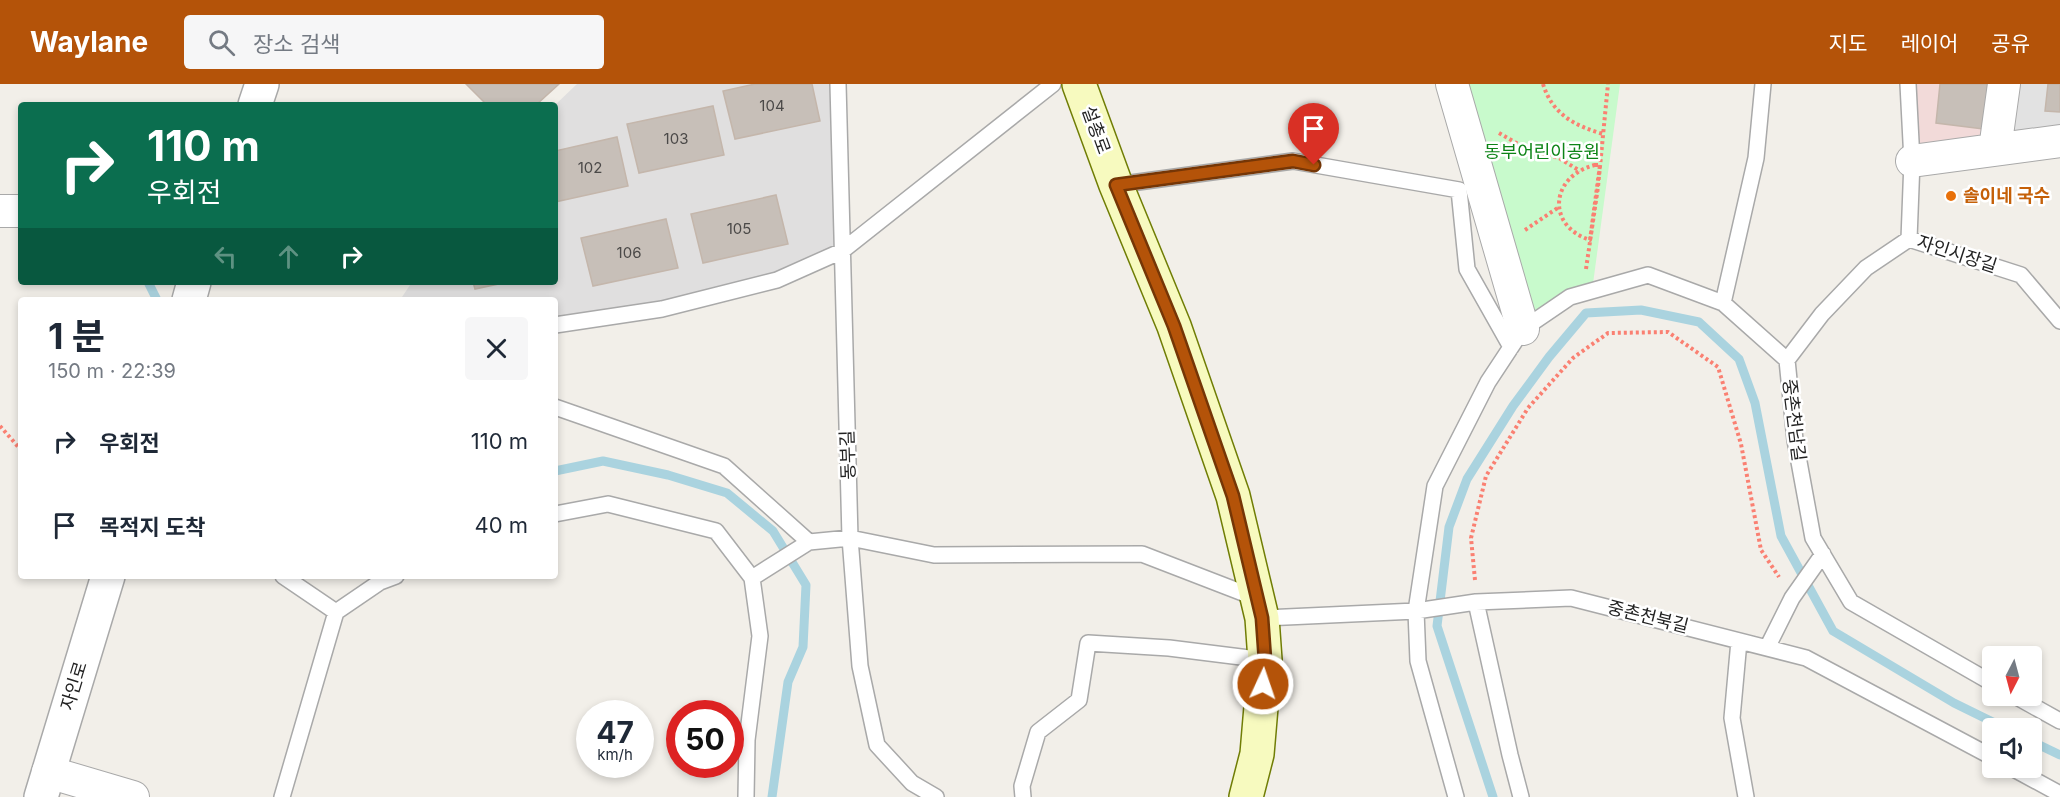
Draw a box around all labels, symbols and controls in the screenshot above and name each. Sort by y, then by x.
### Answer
search box [184,15,604,69]
text: Waylane [30,25,148,59]
icon: search [205,26,238,59]
text: 장소 검색 [253,31,340,57]
text: 지도 [1829,31,1867,56]
text: 레이어 [1900,31,1958,56]
text: 공유 [1991,31,2030,56]
house number: 104 [759,96,785,115]
street label: 설총로 [1078,103,1115,157]
pin [1288,103,1339,165]
icon: arrive [1297,112,1330,145]
text: 110 m [147,120,260,171]
icon: right [48,126,126,204]
house number: 103 [664,129,688,148]
park label: 동부어린이공원 [1484,141,1600,162]
house number: 102 [578,158,602,177]
text: 우회전 [147,176,222,209]
place label: 솔이네 국수 [1963,185,2050,206]
marker: 솔이네 국수 [1944,189,1958,203]
house number: 105 [727,219,751,238]
street label: 자인시장길 [1915,231,2000,276]
icon: left [209,240,242,273]
icon: ahead [272,240,305,273]
icon: right [335,240,368,273]
house number: 106 [617,243,641,262]
text: 1 분 [48,314,105,358]
button: close [465,317,528,380]
text: 150 m · 22:39 [48,359,176,383]
street label: 중촌천남길 [1779,378,1810,462]
icon: right [48,425,81,458]
text: 110 m [471,428,528,454]
text: 우회전 [99,430,160,456]
street label: 동부길 [836,430,859,480]
icon: arrive [48,509,81,542]
text: 40 m [474,512,528,538]
text: 목적지 도착 [99,514,205,540]
street label: 중촌천북길 [1605,596,1691,637]
north arrow [1982,646,2042,706]
map controls [1982,646,2042,778]
position arrow [1231,652,1295,716]
street label: 자인로 [56,659,91,713]
speed limit sign: 50 [666,700,744,778]
text: 47 [596,714,634,750]
button: sound [1982,718,2042,778]
text: km/h [597,745,633,764]

